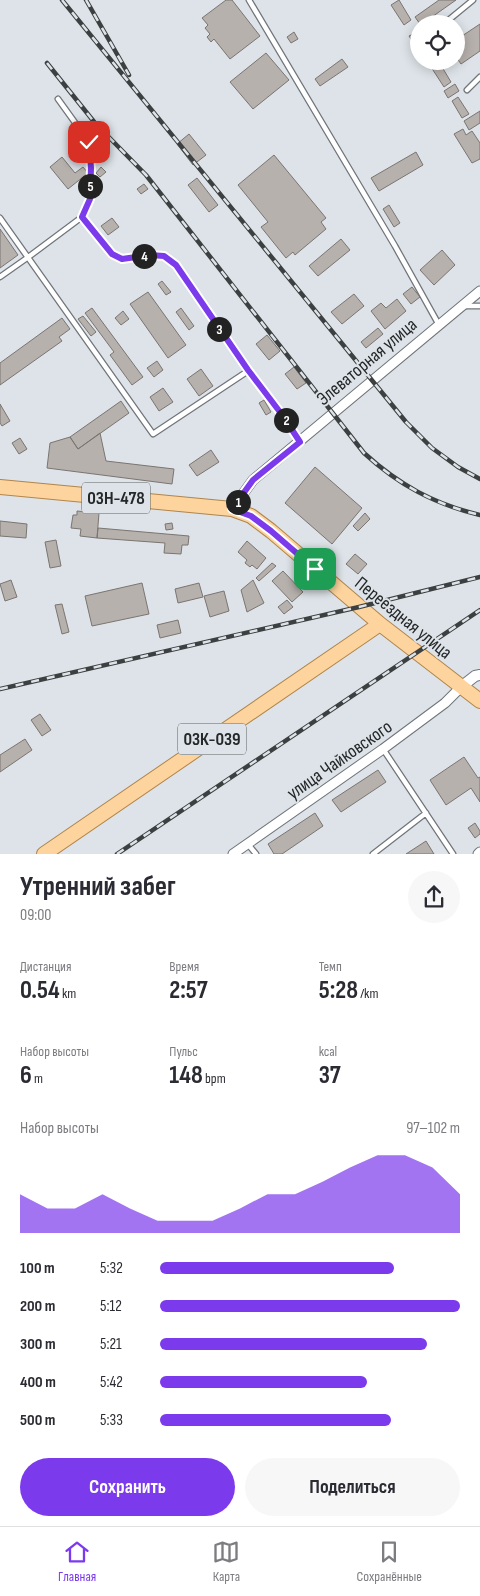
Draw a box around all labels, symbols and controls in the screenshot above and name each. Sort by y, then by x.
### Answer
map controls [410,15,465,70]
button: locate [410,15,465,70]
pin [68,121,110,163]
icon: check [75,128,103,156]
pin: 5 [78,174,102,198]
text: 5 [87,178,94,195]
pin: 4 [132,244,156,268]
text: 4 [141,248,148,265]
street label: Элеваторная улица [312,313,422,411]
pin: 3 [206,316,232,342]
text: 3 [216,321,223,338]
pin: 2 [274,408,298,432]
text: 2 [283,412,290,429]
road number: 03Н-478 [82,482,150,514]
pin: 1 [226,490,250,514]
text: 1 [236,494,241,511]
pin [294,548,336,590]
icon: arrive [301,555,329,583]
street label: Переездная улица [350,572,456,664]
street label: улица Чайковского [283,715,397,805]
road number: 03К-039 [178,724,246,754]
text: Утренний забег [20,870,176,903]
button: share [408,871,460,923]
text: 09:00 [20,906,52,925]
text: Дистанция [20,958,71,975]
text: Время [169,958,199,975]
text: Темп [319,958,342,975]
text: 0.54 [20,975,60,1006]
text: 2:57 [169,975,208,1006]
text: 5:28 [319,975,358,1006]
text: km [60,985,76,1002]
text: /km [358,985,378,1002]
text: Набор высоты [20,1043,89,1060]
text: Пульс [169,1043,198,1060]
text: kcal [319,1043,337,1060]
text: 6 [20,1060,32,1091]
text: 148 [169,1060,203,1091]
text: 37 [319,1060,341,1091]
text: m [32,1070,43,1087]
text: bpm [203,1070,226,1087]
text: Набор высоты [20,1119,99,1138]
text: 97–102 m [406,1119,460,1138]
text: 100 m [20,1259,55,1278]
text: 5:32 [100,1259,123,1278]
text: 200 m [20,1297,55,1316]
text: 5:12 [100,1297,122,1316]
text: 300 m [20,1335,56,1354]
text: 5:21 [100,1335,122,1354]
text: 400 m [20,1373,56,1392]
text: 5:42 [100,1373,123,1392]
text: 500 m [20,1411,55,1430]
text: 5:33 [100,1411,123,1430]
button: Сохранить [20,1458,235,1516]
button: Поделиться [245,1458,460,1516]
tab: Главная [58,1538,96,1585]
tab: Карта [212,1538,240,1585]
tab: Сохранённые [357,1538,422,1585]

